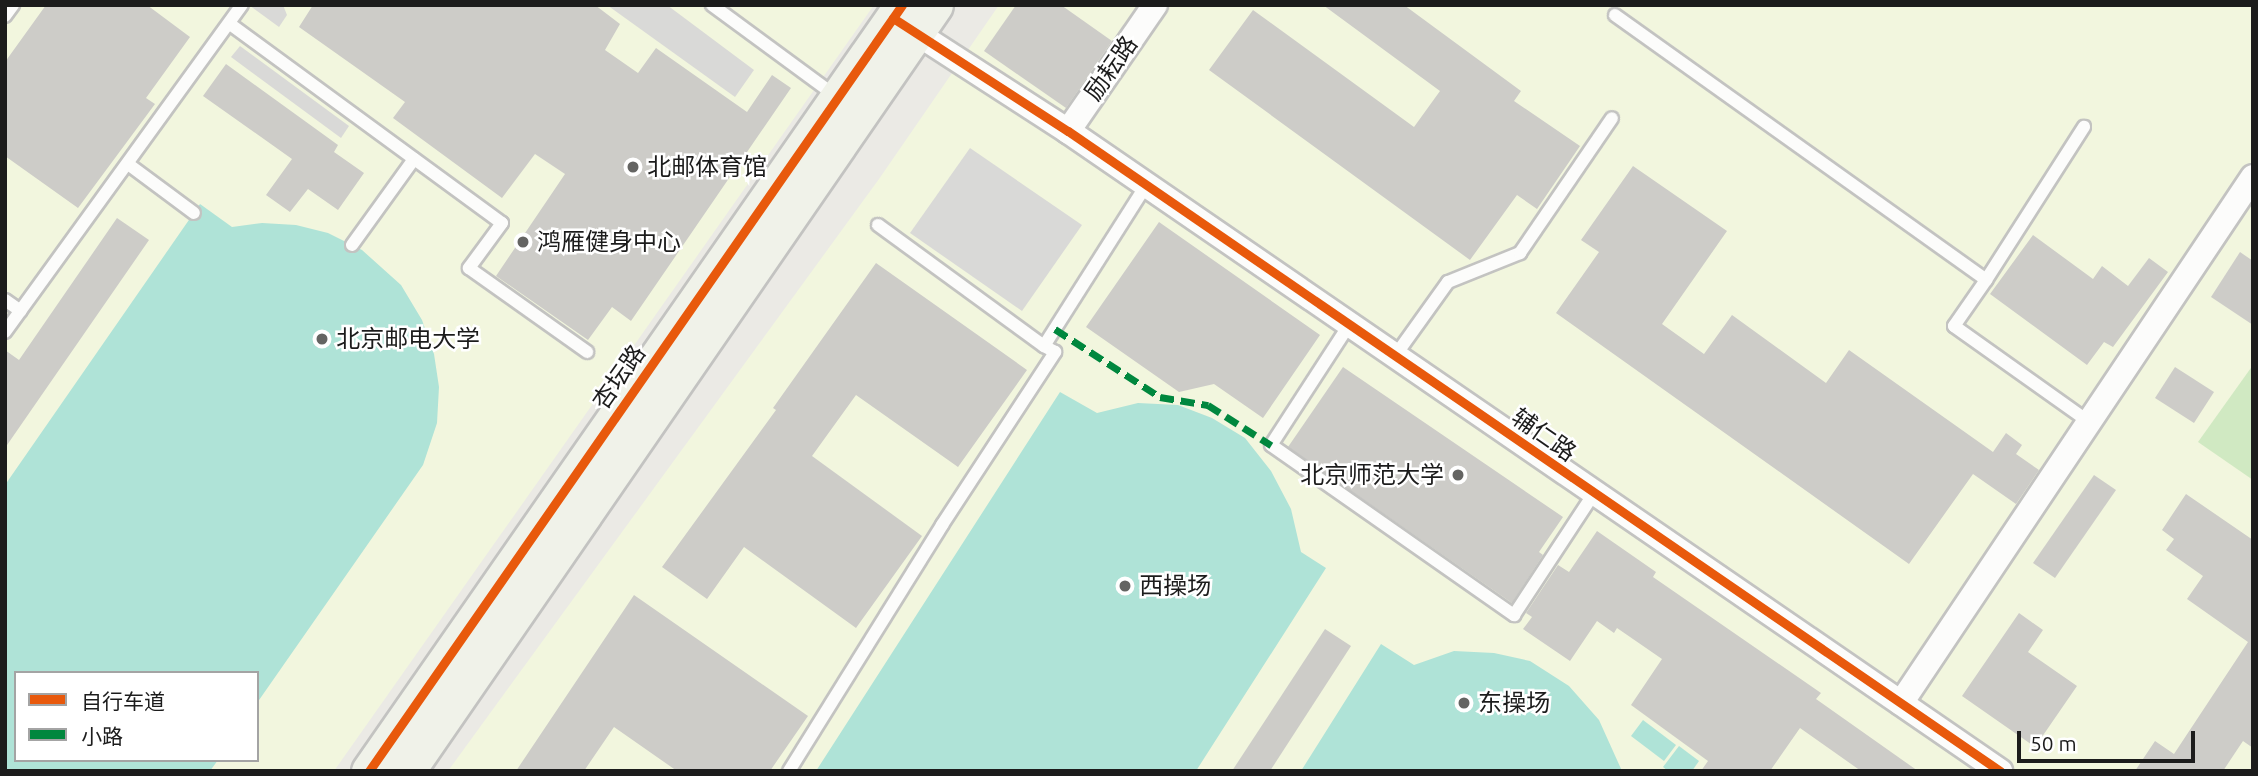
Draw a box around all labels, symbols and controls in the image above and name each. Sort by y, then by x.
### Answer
street label: 励耘路 [1079,30,1143,106]
place label: 北邮体育馆 [647,153,767,181]
marker: 北邮体育馆 [625,159,641,175]
place label: 鸿雁健身中心 [537,228,681,256]
marker: 鸿雁健身中心 [515,234,531,250]
place label: 北京邮电大学 [336,325,480,353]
marker: 北京邮电大学 [314,331,330,347]
street label: 杏坛路 [587,339,651,415]
street label: 辅仁路 [1506,403,1582,467]
place label: 北京师范大学 [1300,461,1444,489]
marker: 北京师范大学 [1450,467,1466,483]
place label: 西操场 [1139,572,1211,600]
marker: 西操场 [1117,578,1133,594]
legend [14,671,259,762]
text: 自行车道 [81,689,165,713]
place label: 东操场 [1478,689,1550,717]
marker: 东操场 [1456,695,1472,711]
scale bar [2020,716,2198,760]
text: 小路 [81,724,123,748]
text: 50 m [2030,731,2077,755]

